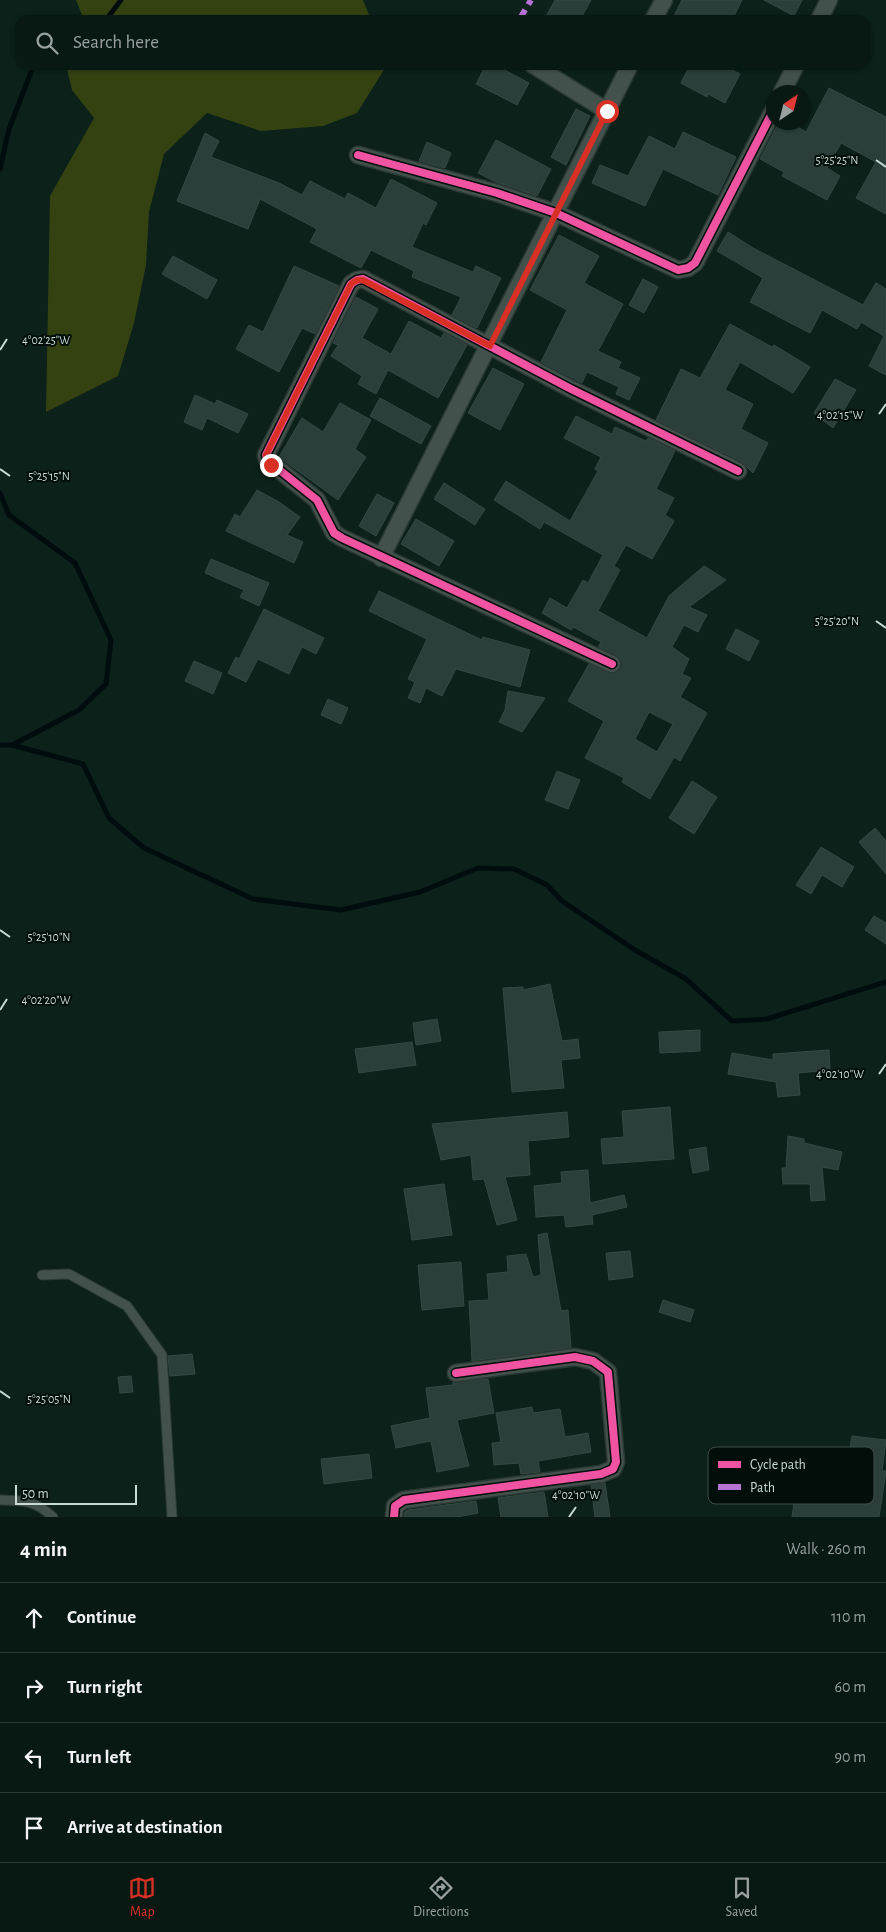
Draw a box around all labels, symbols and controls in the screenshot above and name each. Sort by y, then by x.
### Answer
search box [15,15,871,70]
icon: search [33,29,61,57]
text: Search here [73,33,159,52]
north arrow [766,85,811,130]
route start [596,100,619,123]
text: 5°25'25"N [815,154,859,166]
text: 4°02'25"W [22,334,70,346]
text: 4°02'15"W [817,409,864,421]
route end [260,454,283,477]
text: 5°25'15"N [28,470,70,482]
text: 5°25'20"N [815,615,859,627]
text: 5°25'10"N [27,931,71,943]
text: 4°02'20"W [21,994,71,1006]
text: 4°02'10"W [816,1068,864,1080]
text: 5°25'05"N [27,1393,71,1405]
legend [708,1447,874,1504]
text: Cycle path [750,1458,806,1472]
text: Path [750,1481,775,1495]
scale bar [15,1482,138,1505]
text: 50 m [22,1487,49,1501]
text: 4°02'10"W [552,1489,600,1501]
text: 4 min [20,1539,67,1560]
text: Walk · 260 m [786,1541,866,1557]
icon: ahead [20,1604,48,1632]
text: Continue [67,1608,136,1627]
text: 110 m [831,1609,866,1625]
icon: right [20,1674,48,1702]
text: Turn right [67,1678,142,1697]
text: 60 m [835,1679,866,1695]
icon: left [20,1744,48,1772]
text: Turn left [67,1748,131,1767]
text: 90 m [835,1749,866,1765]
icon: arrive [20,1814,48,1842]
text: Arrive at destination [67,1818,223,1837]
tab: Map [128,1874,156,1921]
tab: Directions [413,1874,469,1921]
tab: Saved [726,1874,758,1921]

